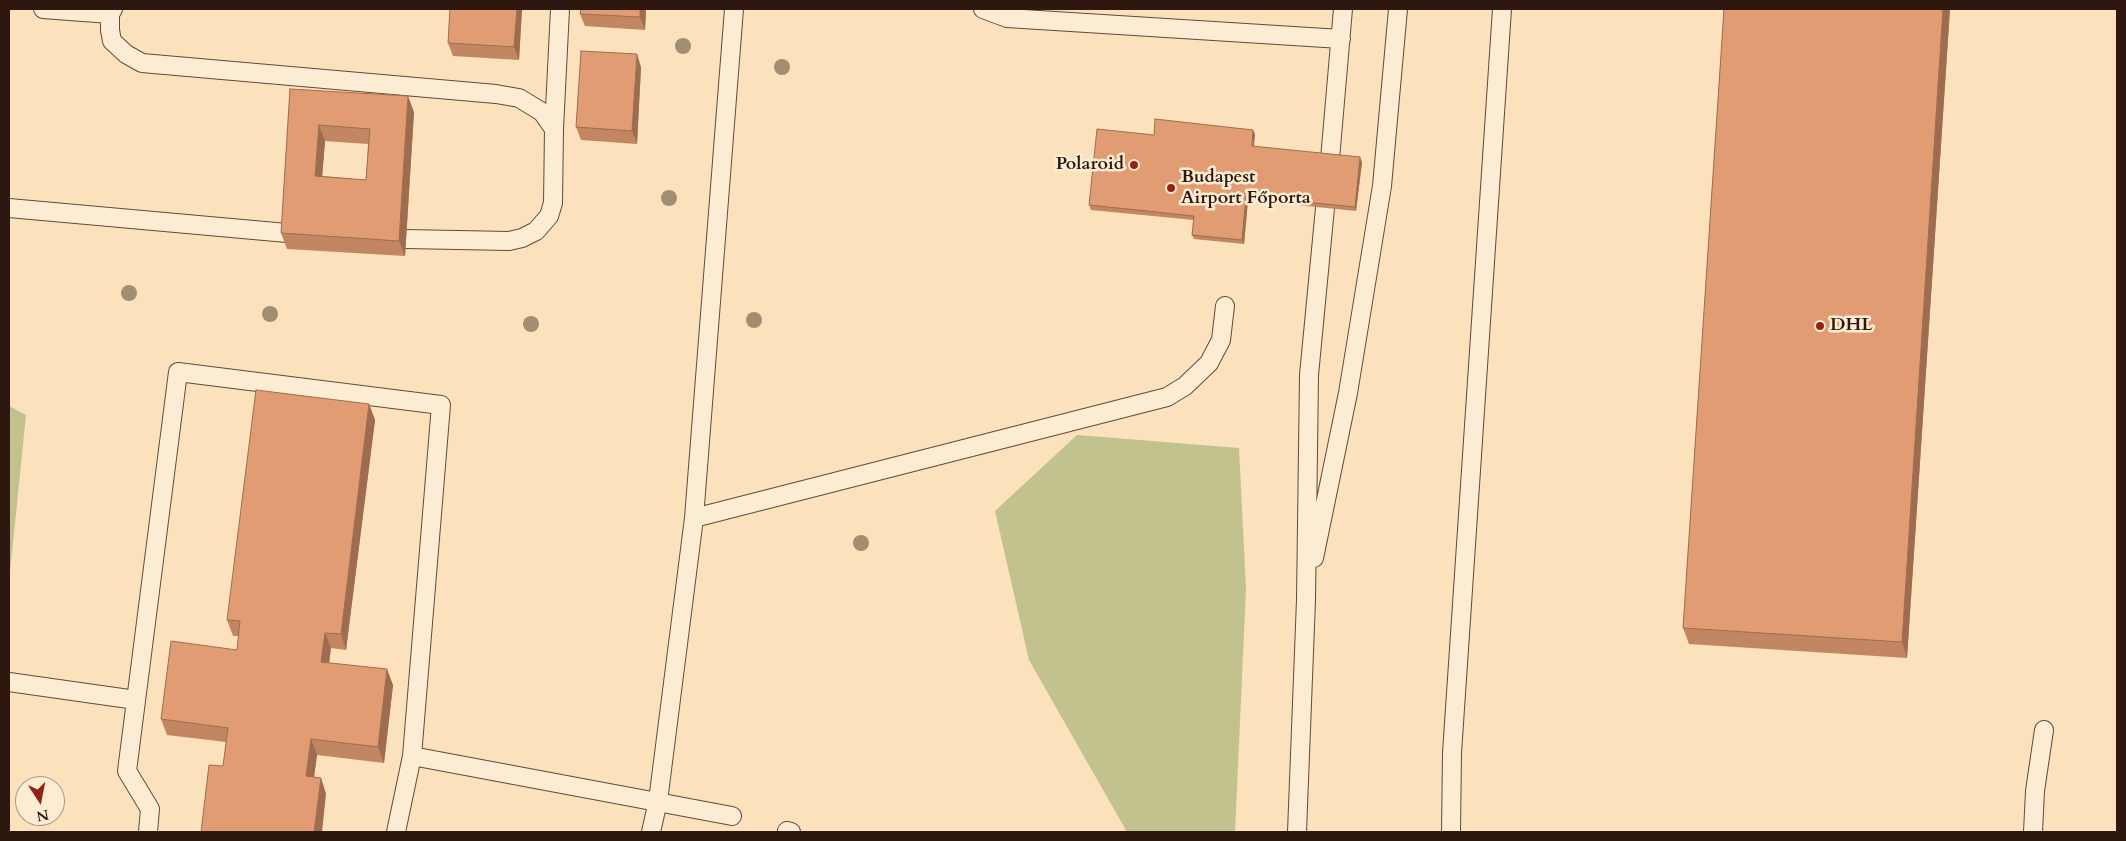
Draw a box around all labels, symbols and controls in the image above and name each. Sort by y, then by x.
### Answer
place label: Polaroid [1056,154,1124,176]
marker: Polaroid [1128,159,1140,171]
place label: Budapest Airport Főporta [1181,167,1311,210]
marker: Budapest Airport Főporta [1165,182,1177,194]
place label: DHL [1830,315,1873,337]
marker: DHL [1814,320,1826,332]
north arrow [15,776,65,826]
text: N [35,805,51,826]

